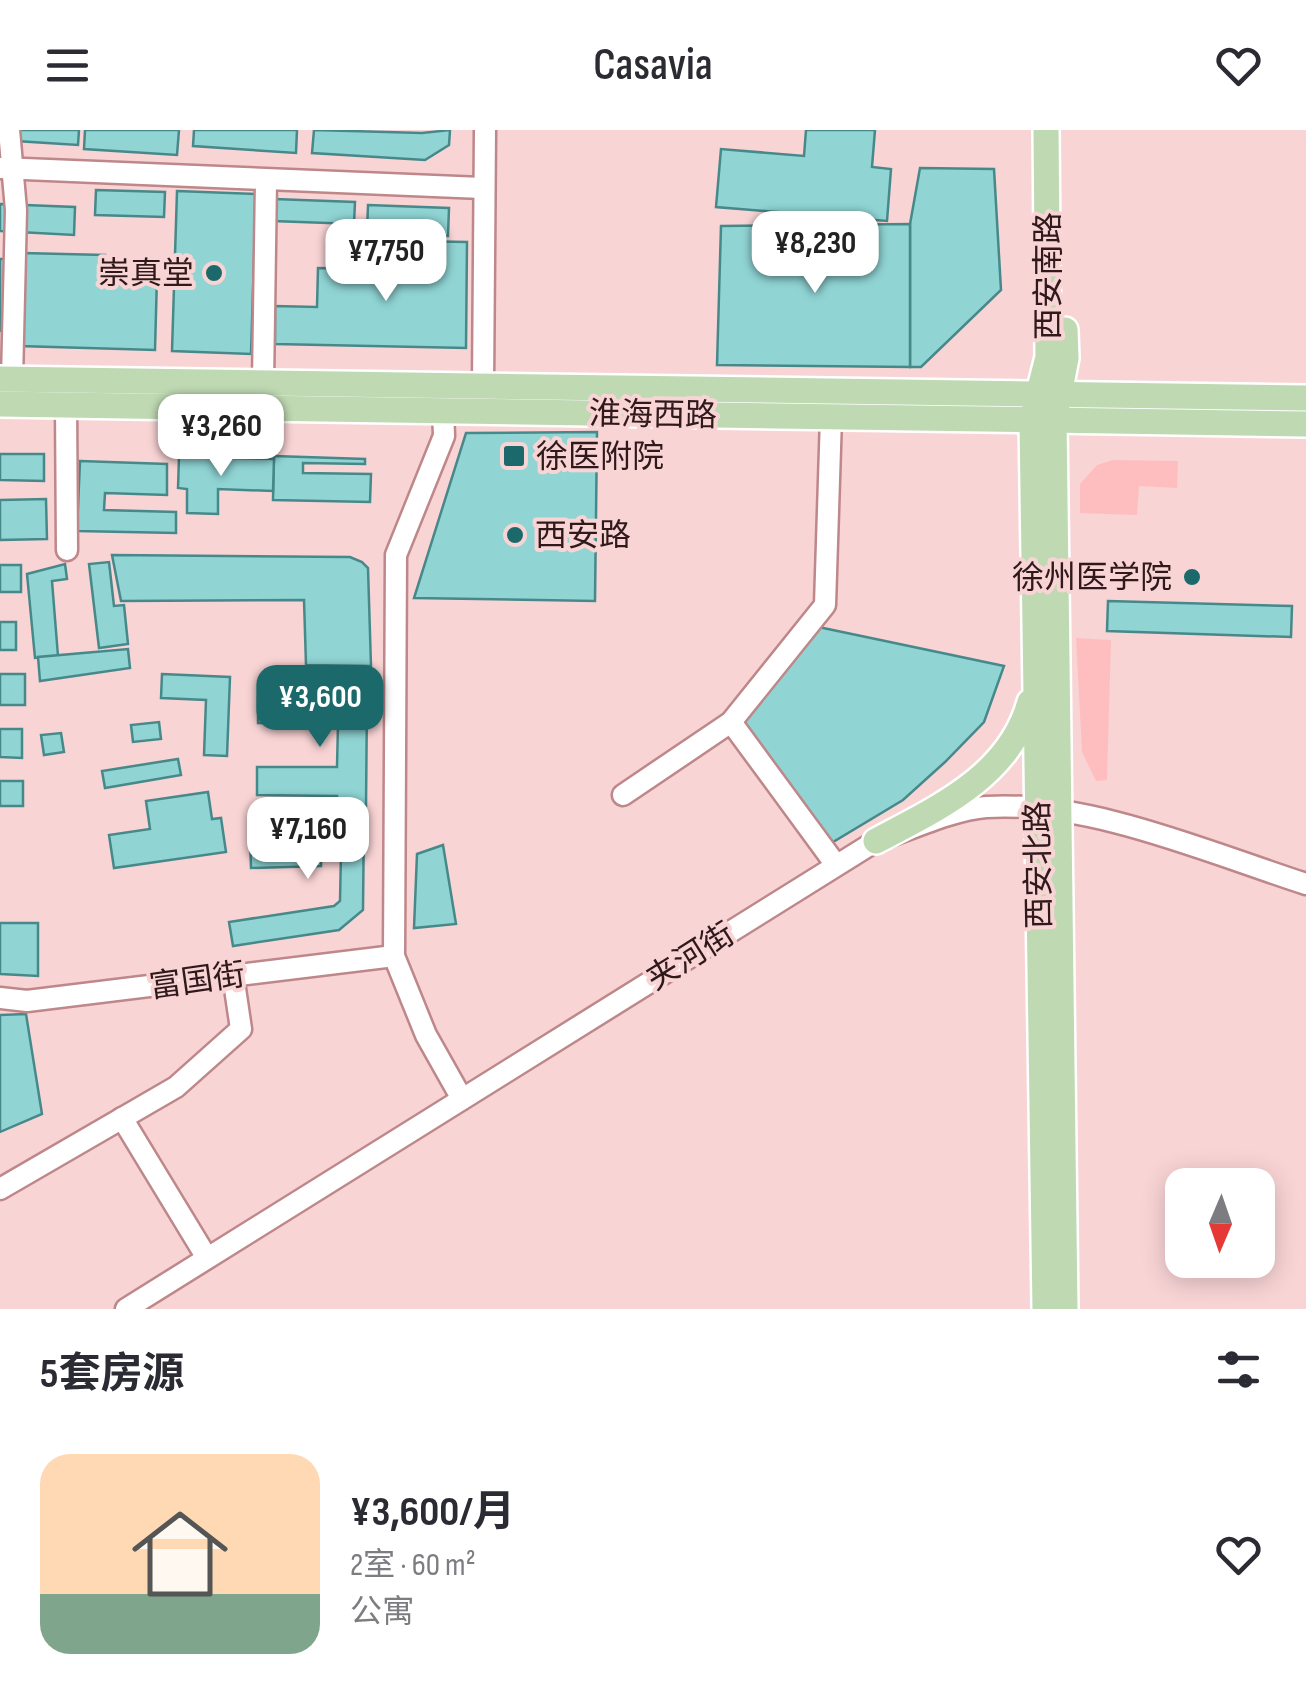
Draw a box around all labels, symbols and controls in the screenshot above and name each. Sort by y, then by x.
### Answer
icon: menu [40,38,95,93]
text: Casavia [593,38,713,93]
icon: heart [1211,38,1266,93]
pin: ¥8,230 [734,211,896,296]
street label: 西安南路 [1030,212,1069,340]
pin: ¥7,750 [305,219,467,304]
text: ¥8,230 [774,224,856,263]
text: ¥7,750 [347,232,425,271]
place label: 崇真堂 [98,255,194,294]
marker: 崇真堂 [203,262,225,284]
pin: ¥3,260 [140,394,302,479]
street label: 淮海西路 [589,395,717,436]
text: ¥3,260 [180,407,262,446]
place label: 徐医附院 [536,438,664,477]
marker: 徐医附院 [501,443,527,469]
place label: 西安路 [535,517,631,556]
marker: 西安路 [504,524,526,546]
place label: 徐州医学院 [1012,559,1172,598]
marker: 徐州医学院 [1181,566,1203,588]
pin: ¥3,600 [239,665,401,750]
text: ¥3,600 [278,678,362,717]
pin: ¥7,160 [227,797,389,882]
street label: 西安北路 [1019,801,1060,929]
text: ¥7,160 [269,810,347,849]
street label: 夹河街 [640,915,742,999]
street label: 富国街 [147,955,247,1007]
north arrow [1165,1168,1275,1278]
map controls [1165,1168,1275,1278]
icon: filters [1211,1342,1266,1397]
text: 5套房源 [40,1349,184,1400]
text: ¥3,600/月 [350,1487,515,1538]
icon: home [120,1494,240,1614]
icon: heart [1211,1527,1266,1582]
text: 2室 · 60 m² [350,1546,476,1585]
text: 公寓 [350,1593,414,1632]

